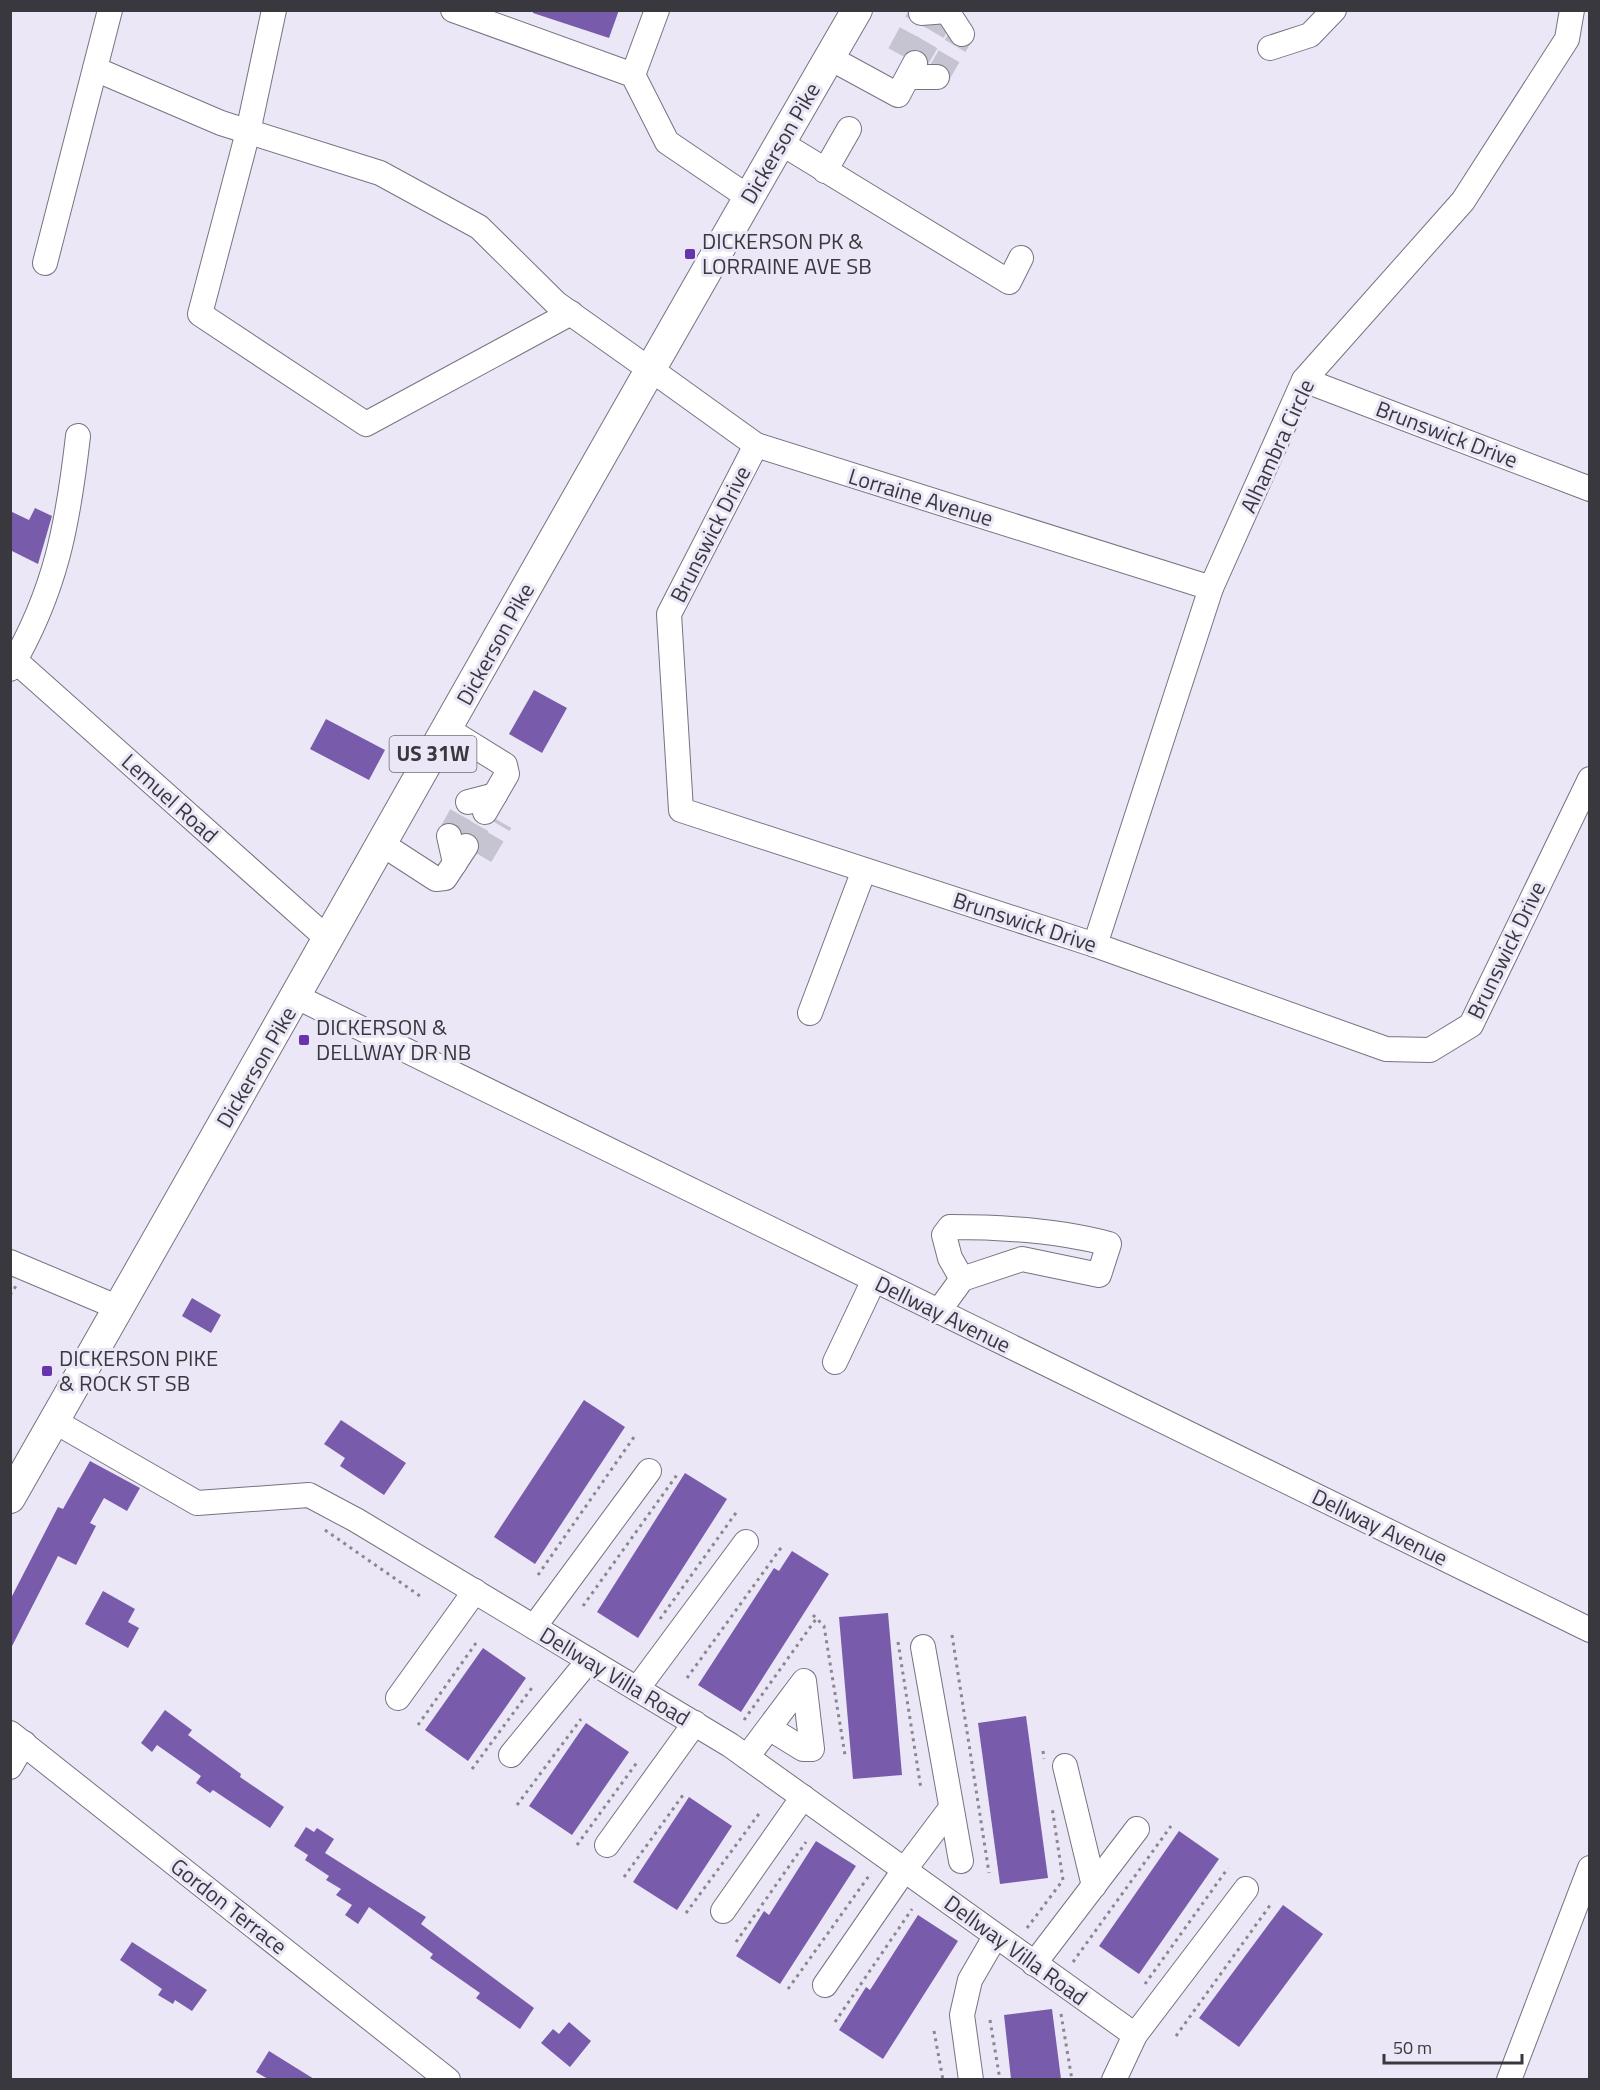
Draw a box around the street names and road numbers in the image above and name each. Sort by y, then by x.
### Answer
street label: Dickerson Pike [731,76,829,210]
street label: Alhambra Circle [1231,373,1323,519]
street label: Brunswick Drive [1371,391,1523,477]
street label: Lorraine Avenue [844,459,998,535]
street label: Brunswick Drive [661,460,759,608]
street label: Dickerson Pike [447,577,543,711]
road number: US 31W [390,736,476,772]
street label: Lemuel Road [114,745,226,851]
street label: Brunswick Drive [1458,875,1554,1025]
street label: Brunswick Drive [949,883,1101,961]
street label: Dickerson Pike [207,1000,305,1134]
street label: Dellway Avenue [869,1266,1017,1362]
street label: Dellway Avenue [1306,1479,1454,1575]
street label: Dellway Villa Road [533,1618,697,1734]
street label: Gordon Terrace [163,1850,295,1962]
street label: Dellway Villa Road [937,1886,1095,2014]

